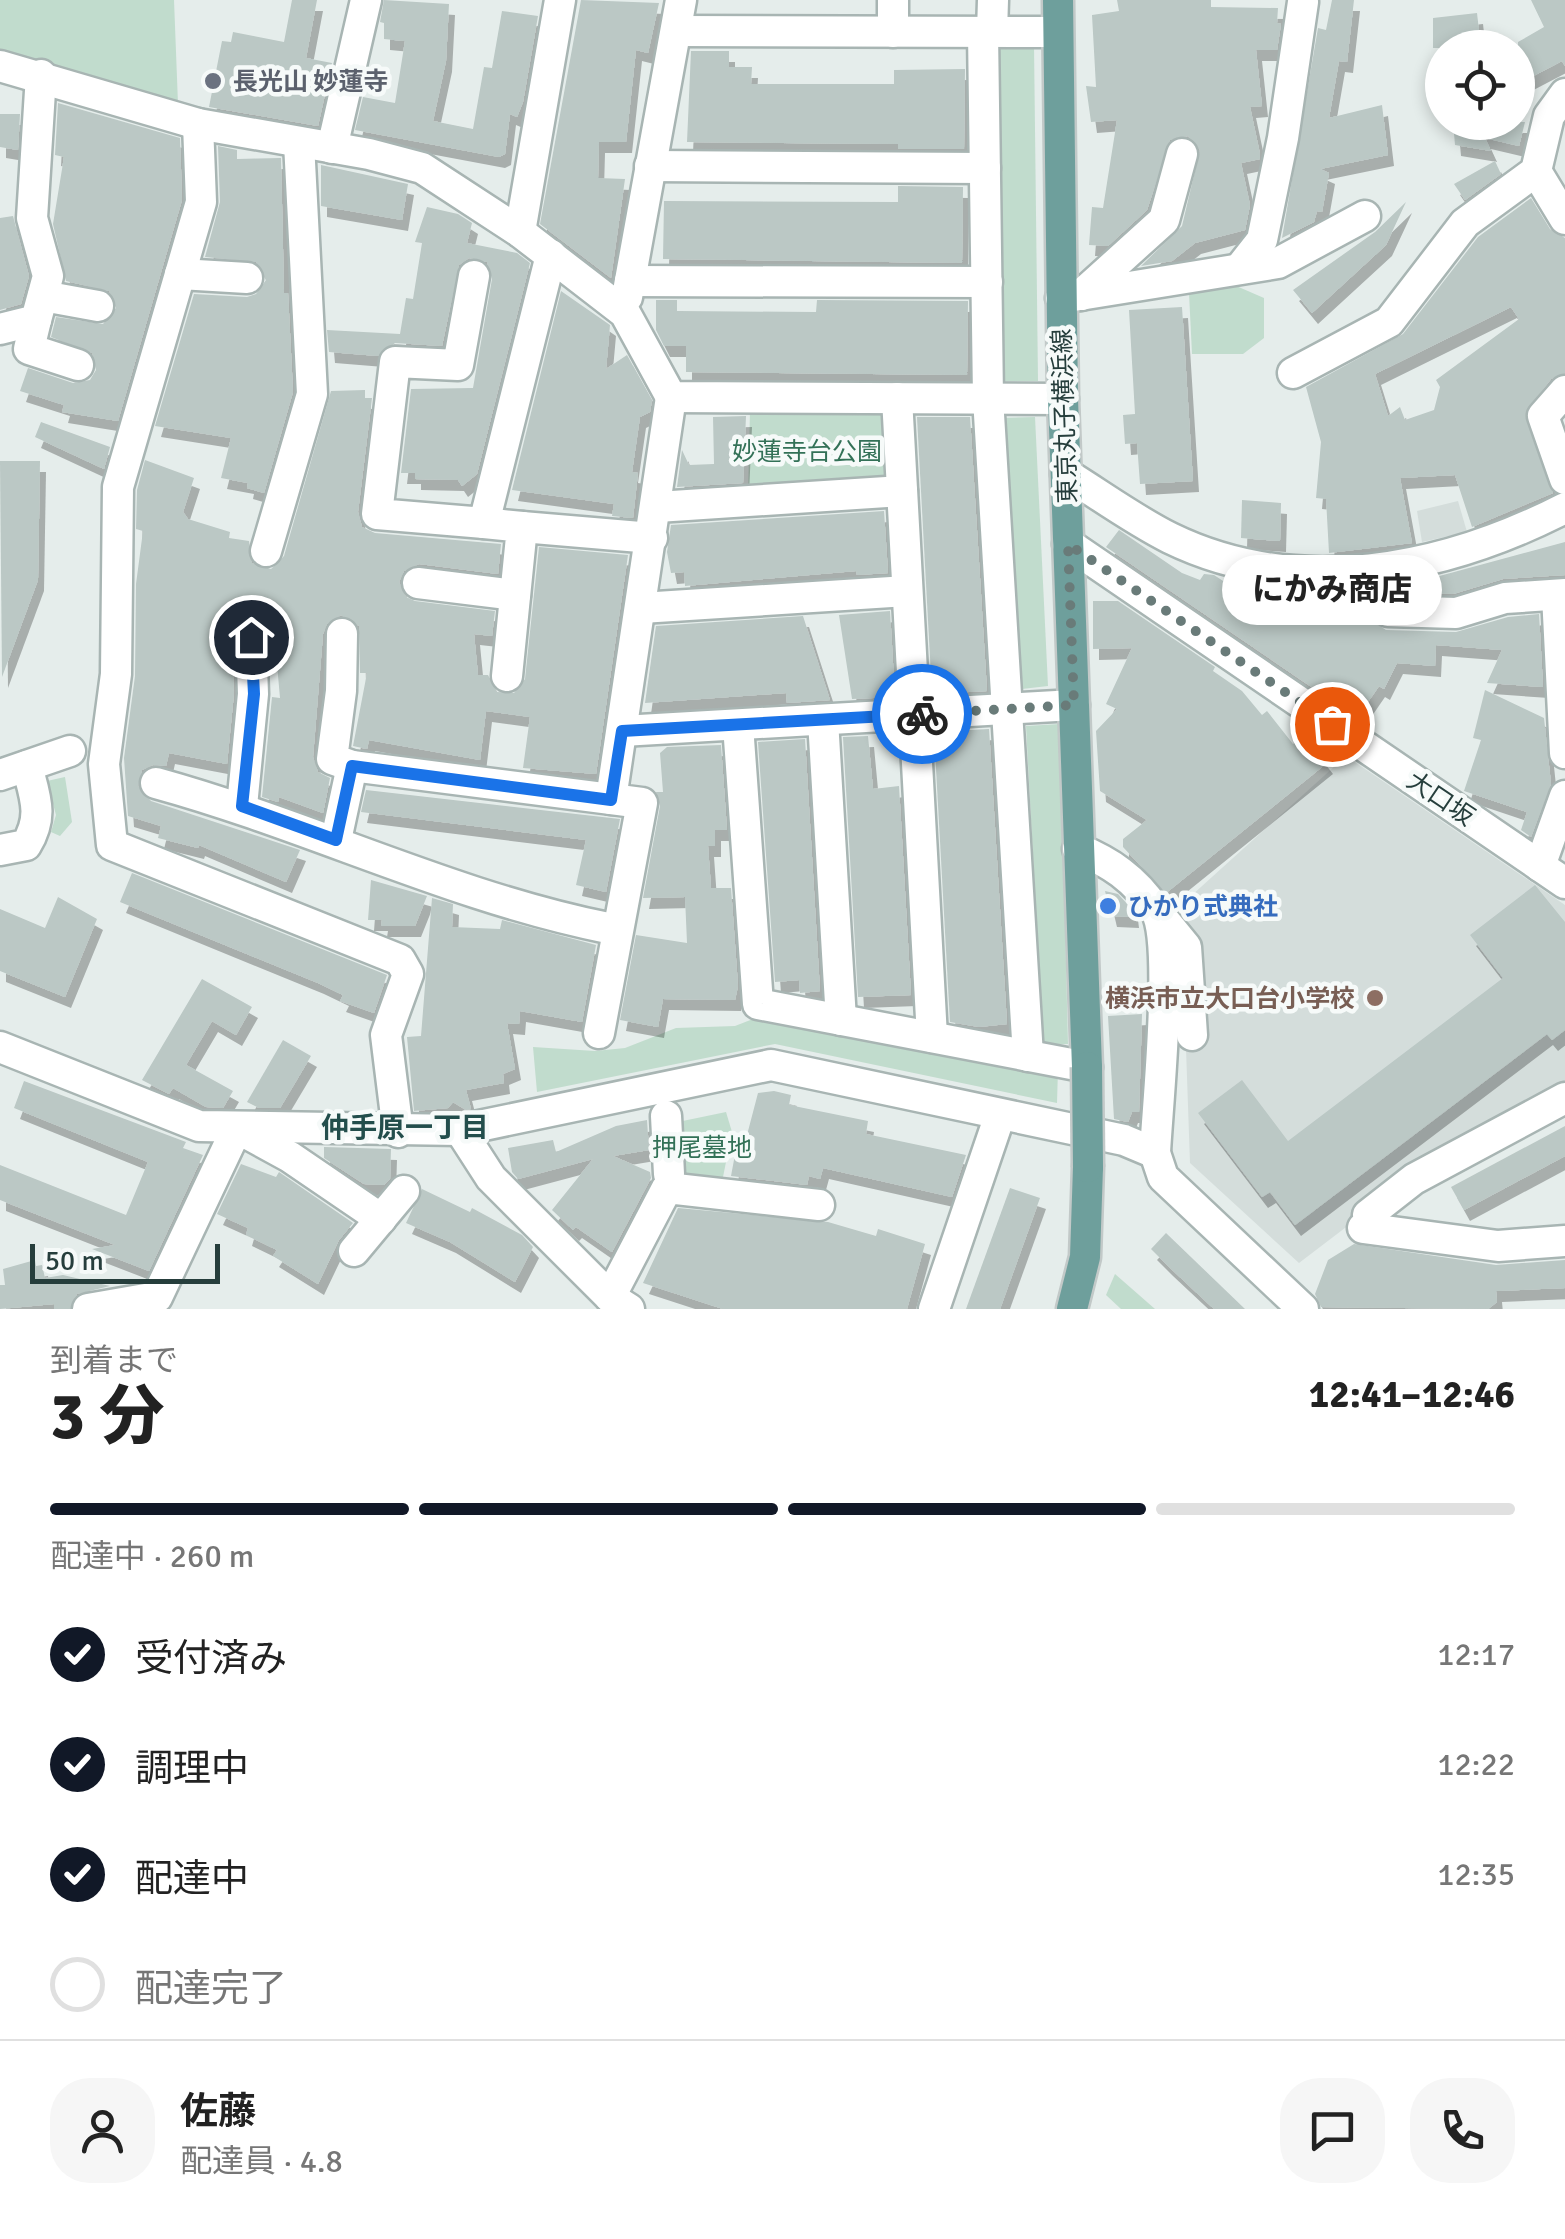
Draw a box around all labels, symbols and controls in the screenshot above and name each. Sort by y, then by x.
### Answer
map controls [1425,30,1535,140]
button: locate [1425,30,1535,140]
place label: 長光山 妙蓮寺 [233,66,389,97]
marker: 長光山 妙蓮寺 [202,70,224,92]
street label: 東京丸子横浜線 [1046,328,1083,504]
park label: 妙蓮寺台公園 [732,436,882,467]
callout: にかみ商店 [1222,554,1442,624]
text: にかみ商店 [1252,570,1412,609]
pin [209,595,294,680]
icon: home [224,610,279,665]
courier [872,664,972,764]
pin [1290,682,1375,767]
icon: bike [895,687,950,742]
icon: bag [1305,697,1360,752]
street label: 大口坂 [1401,765,1480,832]
place label: ひかり式典社 [1128,891,1278,922]
marker: ひかり式典社 [1097,895,1119,917]
place label: 横浜市立大口台小学校 [1105,983,1355,1014]
marker: 横浜市立大口台小学校 [1364,987,1386,1009]
district label: 仲手原一丁目 [321,1111,489,1145]
park label: 押尾墓地 [652,1132,752,1163]
scale bar [30,1239,220,1284]
text: 50 m [45,1244,104,1278]
text: 到着まで [50,1341,178,1380]
text: 12:41–12:46 [1309,1371,1515,1418]
text: 3 分 [50,1377,164,1457]
text: 配達中 · 260 m [50,1537,254,1576]
icon: check [50,1627,105,1682]
text: 受付済み [135,1635,287,1682]
text: 12:17 [1437,1635,1515,1674]
icon: check [50,1737,105,1792]
text: 調理中 [135,1745,249,1792]
text: 12:22 [1437,1745,1515,1784]
icon: check [50,1847,105,1902]
text: 配達中 [135,1855,249,1902]
text: 12:35 [1437,1855,1515,1894]
text: 配達完了 [135,1965,287,2012]
button: person [50,2078,155,2183]
button: chat [1280,2078,1385,2183]
button: phone [1410,2078,1515,2183]
text: 佐藤 [180,2088,256,2135]
text: 配達員 · 4.8 [180,2142,343,2181]

